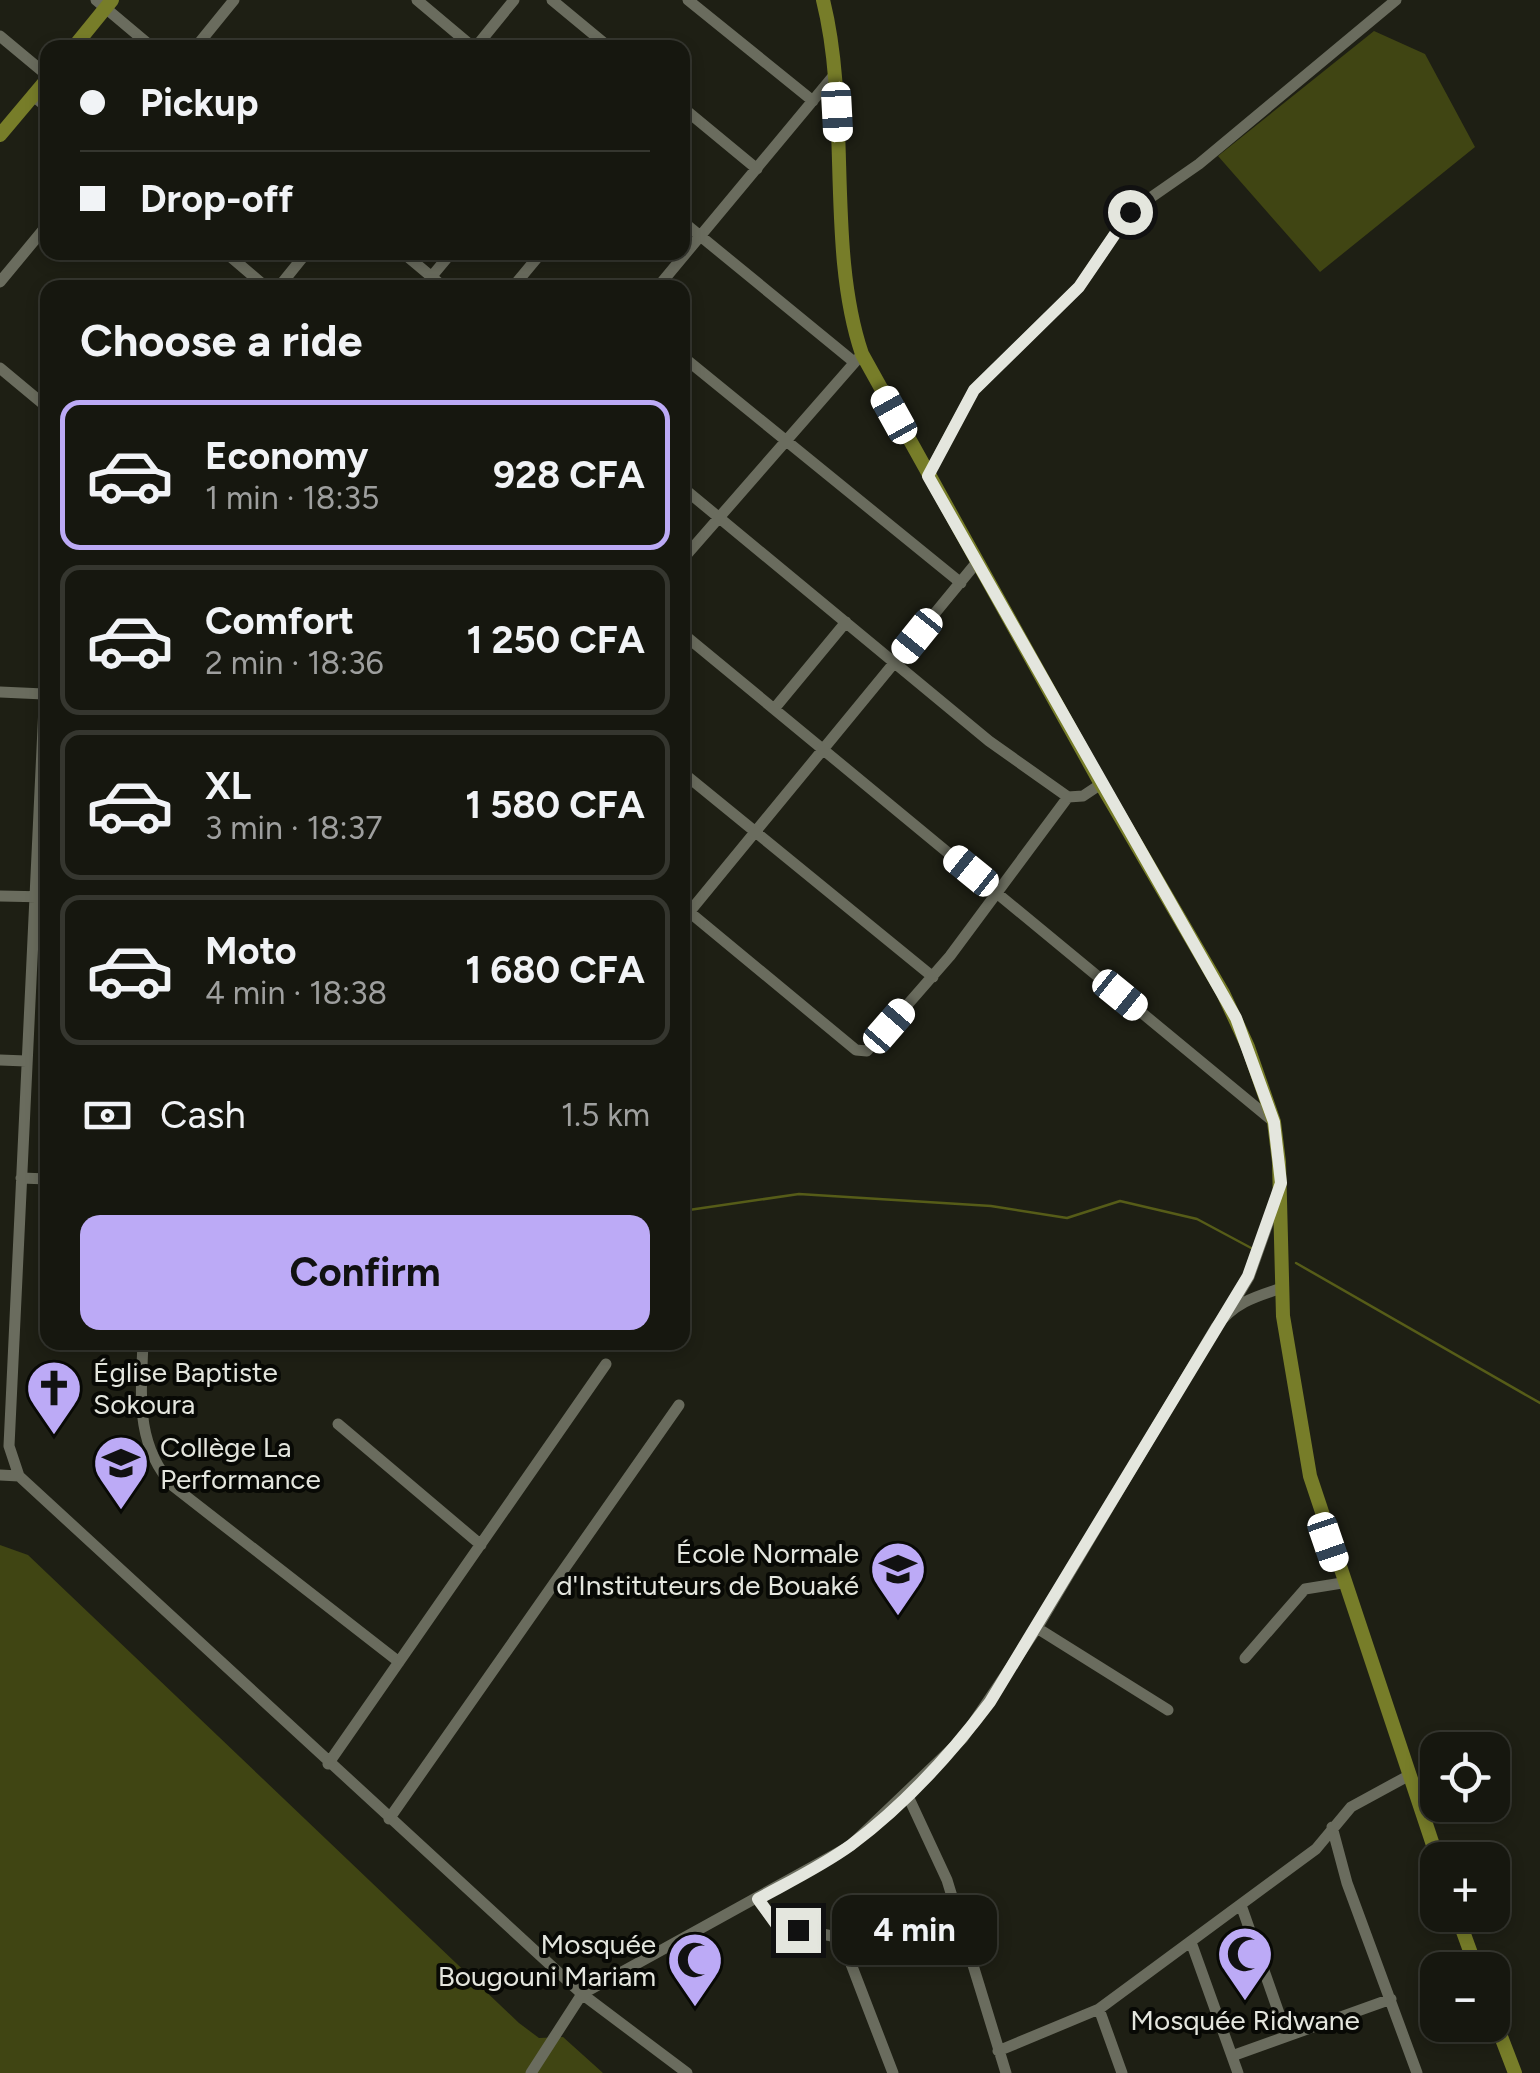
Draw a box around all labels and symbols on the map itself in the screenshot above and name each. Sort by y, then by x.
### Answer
car [820,81,854,143]
route start [1108,190,1153,235]
car [866,381,922,449]
car [886,603,948,669]
car [938,840,1004,902]
car [1087,964,1153,1026]
car [858,994,920,1058]
place label: Église Baptiste Sokoura [93,1355,278,1421]
church icon: Église Baptiste Sokoura [24,1358,84,1437]
place label: Collège La Performance [160,1430,321,1496]
school or university icon: Collège La Performance [91,1433,151,1512]
car [1304,1509,1352,1575]
place label: École Normale d'Instituteurs de Bouaké [556,1536,859,1602]
school or university icon: École Normale d'Instituteurs de Bouaké [868,1539,928,1618]
callout: 4 min [833,1895,998,1965]
route end [776,1908,821,1953]
mosque icon: Mosquée Ridwane [1215,1924,1275,2003]
place label: Mosquée Bougouni Mariam [438,1927,656,1993]
mosque icon: Mosquée Bougouni Mariam [665,1930,725,2009]
place label: Mosquée Ridwane [1130,2003,1360,2037]

